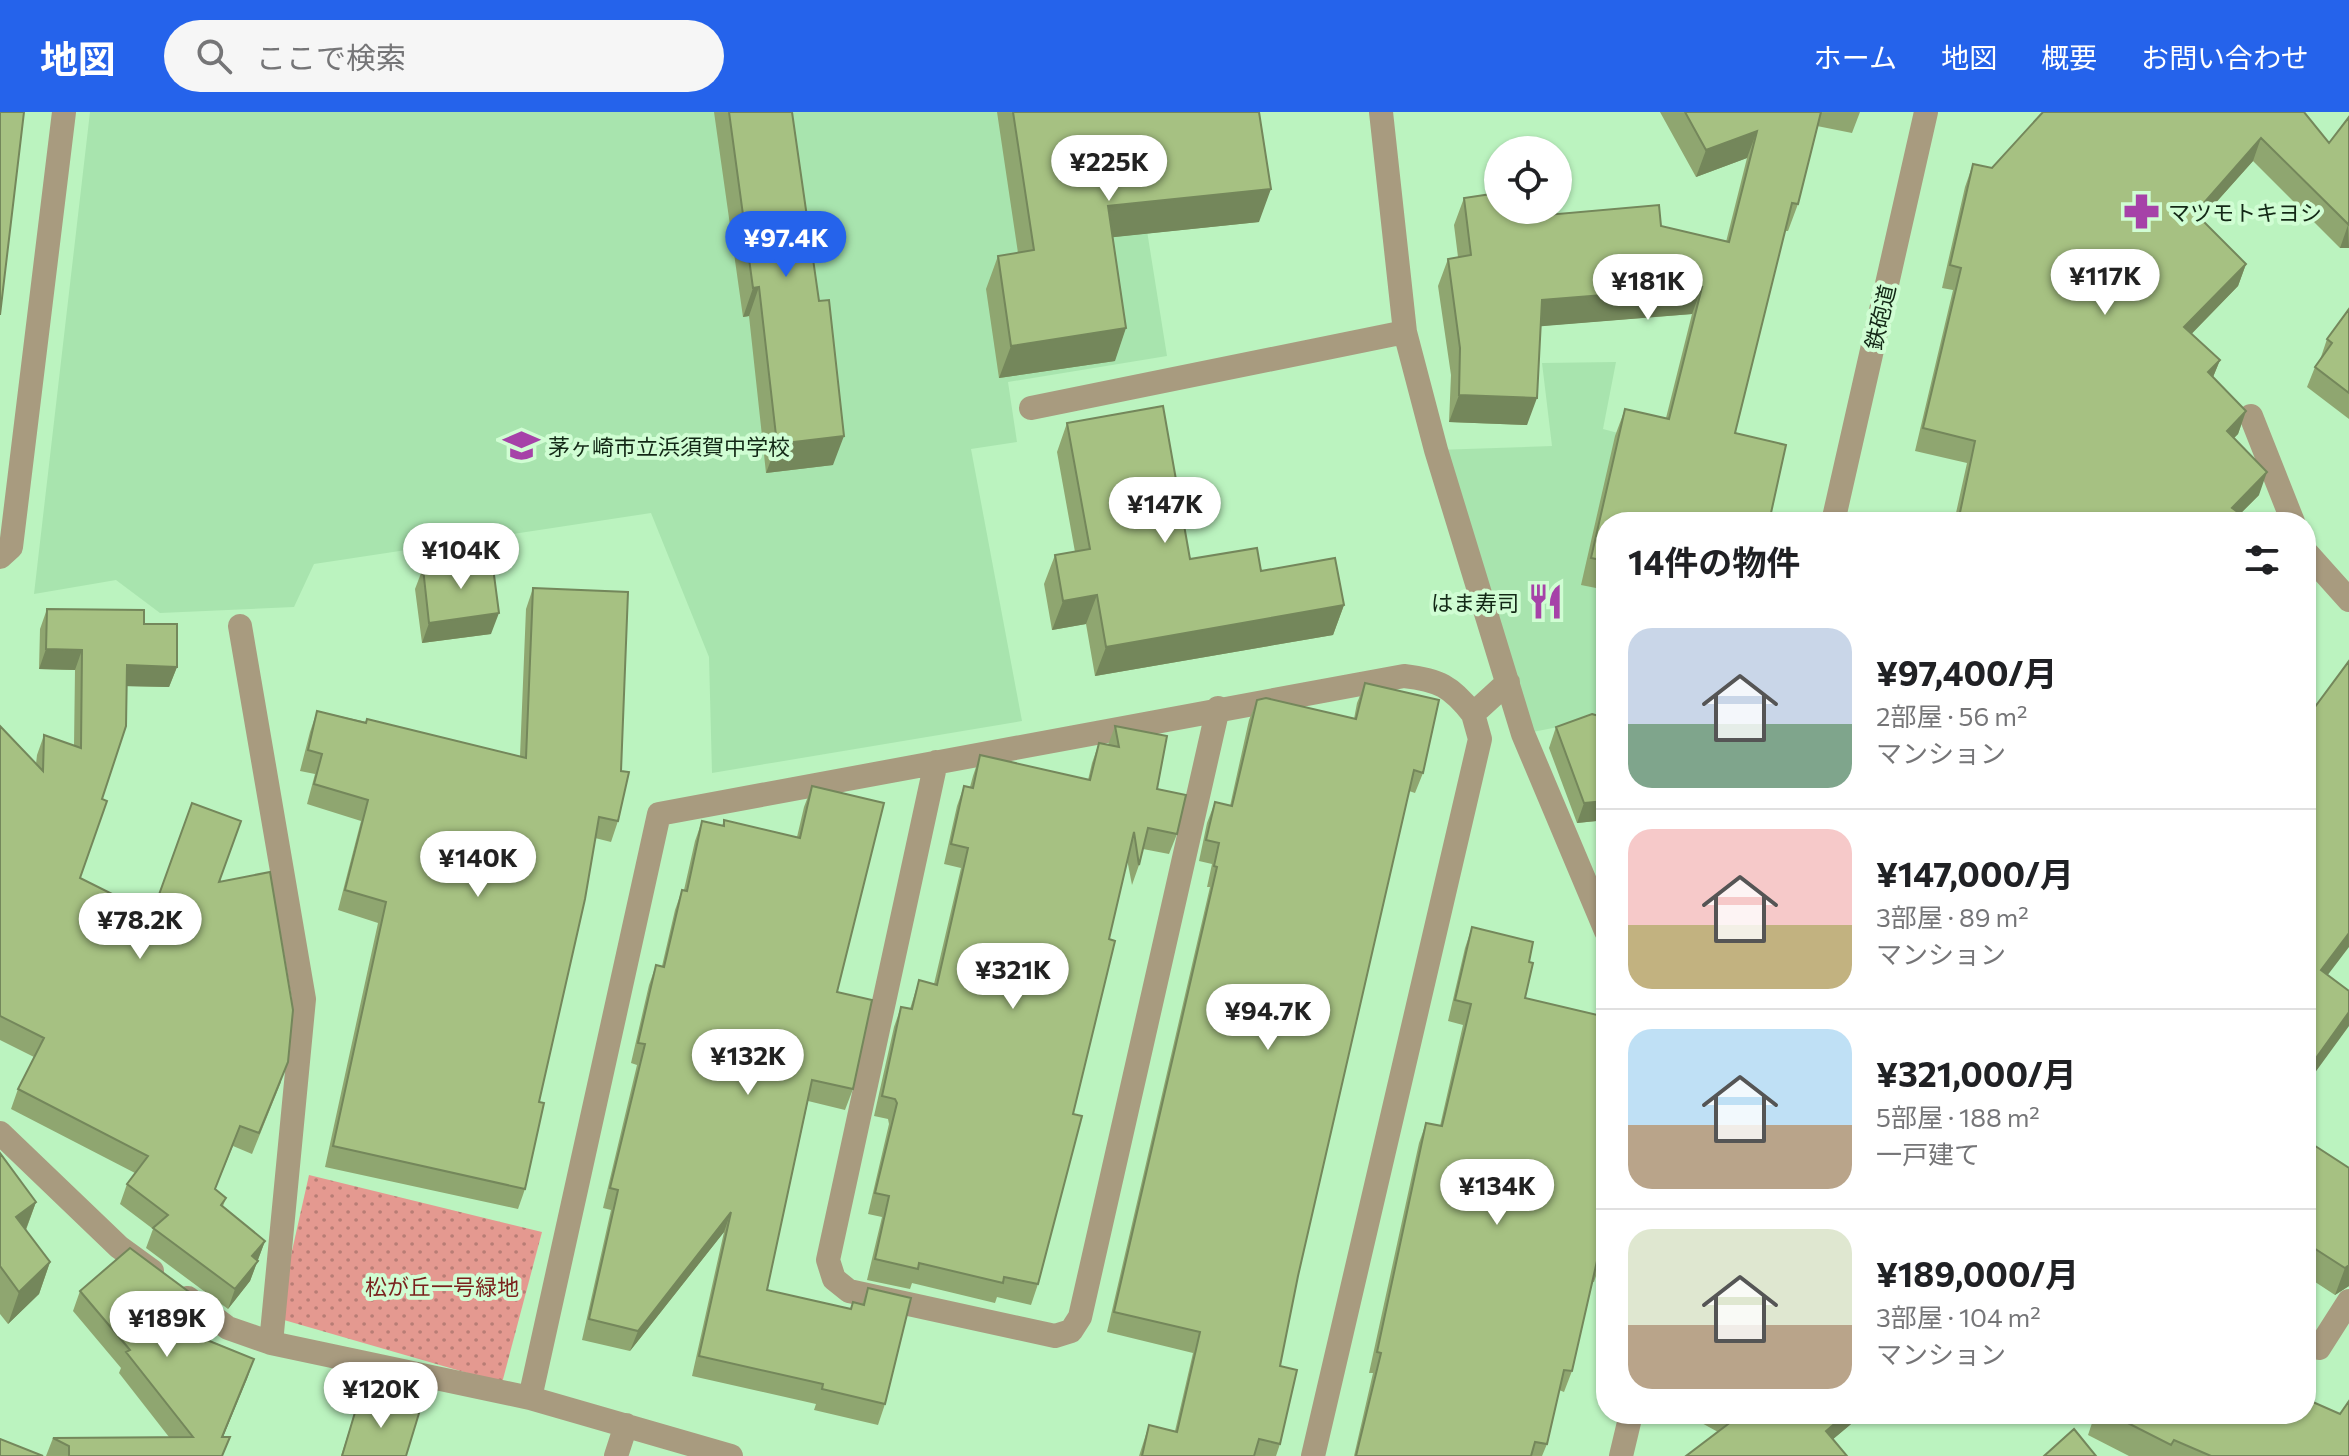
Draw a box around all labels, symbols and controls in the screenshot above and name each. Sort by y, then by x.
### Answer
search box [164,20,724,92]
text: 地図 [40,34,116,81]
icon: search [192,34,236,78]
text: ここで検索 [256,38,406,75]
text: ホーム [1814,40,1897,74]
text: 地図 [1941,40,1997,74]
text: 概要 [2041,40,2097,74]
text: お問い合わせ [2141,40,2309,74]
pin: ¥225K [1053,135,1165,203]
map controls [1484,136,1572,224]
button: locate [1484,136,1572,224]
text: ¥225K [1069,145,1149,176]
pharmacy icon: マツモトキヨシ [2123,193,2161,231]
place label: マツモトキヨシ [2168,199,2322,226]
pin: ¥97.4K [721,211,851,279]
text: ¥97.4K [743,221,829,252]
pin: ¥117K [2049,249,2161,317]
pin: ¥181K [1592,254,1704,322]
text: ¥117K [2069,259,2141,290]
text: ¥181K [1611,264,1685,295]
street label: 鉄砲道 [1859,282,1901,352]
school or university icon: 茅ヶ崎市立浜須賀中学校 [503,427,541,465]
place label: 茅ヶ崎市立浜須賀中学校 [548,433,790,460]
pin: ¥147K [1109,477,1221,545]
text: ¥147K [1127,487,1203,518]
pin: ¥104K [405,523,517,591]
text: ¥104K [421,533,501,564]
icon: filters [2240,538,2284,582]
text: 14件の物件 [1628,540,1800,582]
restaurant icon: はま寿司 [1526,583,1564,621]
place label: はま寿司 [1431,589,1519,616]
text: ¥97,400/月 [1876,651,2057,693]
icon: home [1692,660,1788,756]
text: 2部屋 · 56 m² [1876,700,2027,731]
text: マンション [1876,737,2006,768]
pin: ¥140K [422,831,534,899]
text: ¥140K [438,841,518,872]
text: ¥147,000/月 [1876,852,2074,894]
icon: home [1692,861,1788,957]
pin: ¥78.2K [75,893,205,961]
text: 3部屋 · 89 m² [1876,901,2029,932]
text: ¥78.2K [97,903,183,934]
text: マンション [1876,938,2006,969]
pin: ¥321K [957,943,1069,1011]
text: ¥321K [975,953,1051,984]
pin: ¥94.7K [1203,984,1333,1052]
text: ¥94.7K [1224,994,1312,1025]
pin: ¥132K [692,1029,804,1097]
text: ¥132K [710,1039,786,1070]
text: ¥321,000/月 [1876,1052,2077,1094]
icon: home [1692,1061,1788,1157]
text: 5部屋 · 188 m² [1876,1101,2040,1132]
text: 一戸建て [1876,1138,1980,1169]
pin: ¥134K [1441,1159,1553,1227]
text: ¥134K [1458,1169,1536,1200]
text: ¥189,000/月 [1876,1252,2079,1294]
icon: home [1692,1261,1788,1357]
park label: 松が丘一号緑地 [365,1273,519,1300]
pin: ¥189K [111,1291,223,1359]
text: ¥189K [128,1301,206,1332]
text: 3部屋 · 104 m² [1876,1301,2041,1332]
text: マンション [1876,1338,2006,1369]
pin: ¥120K [325,1362,437,1430]
text: ¥120K [342,1372,420,1403]

